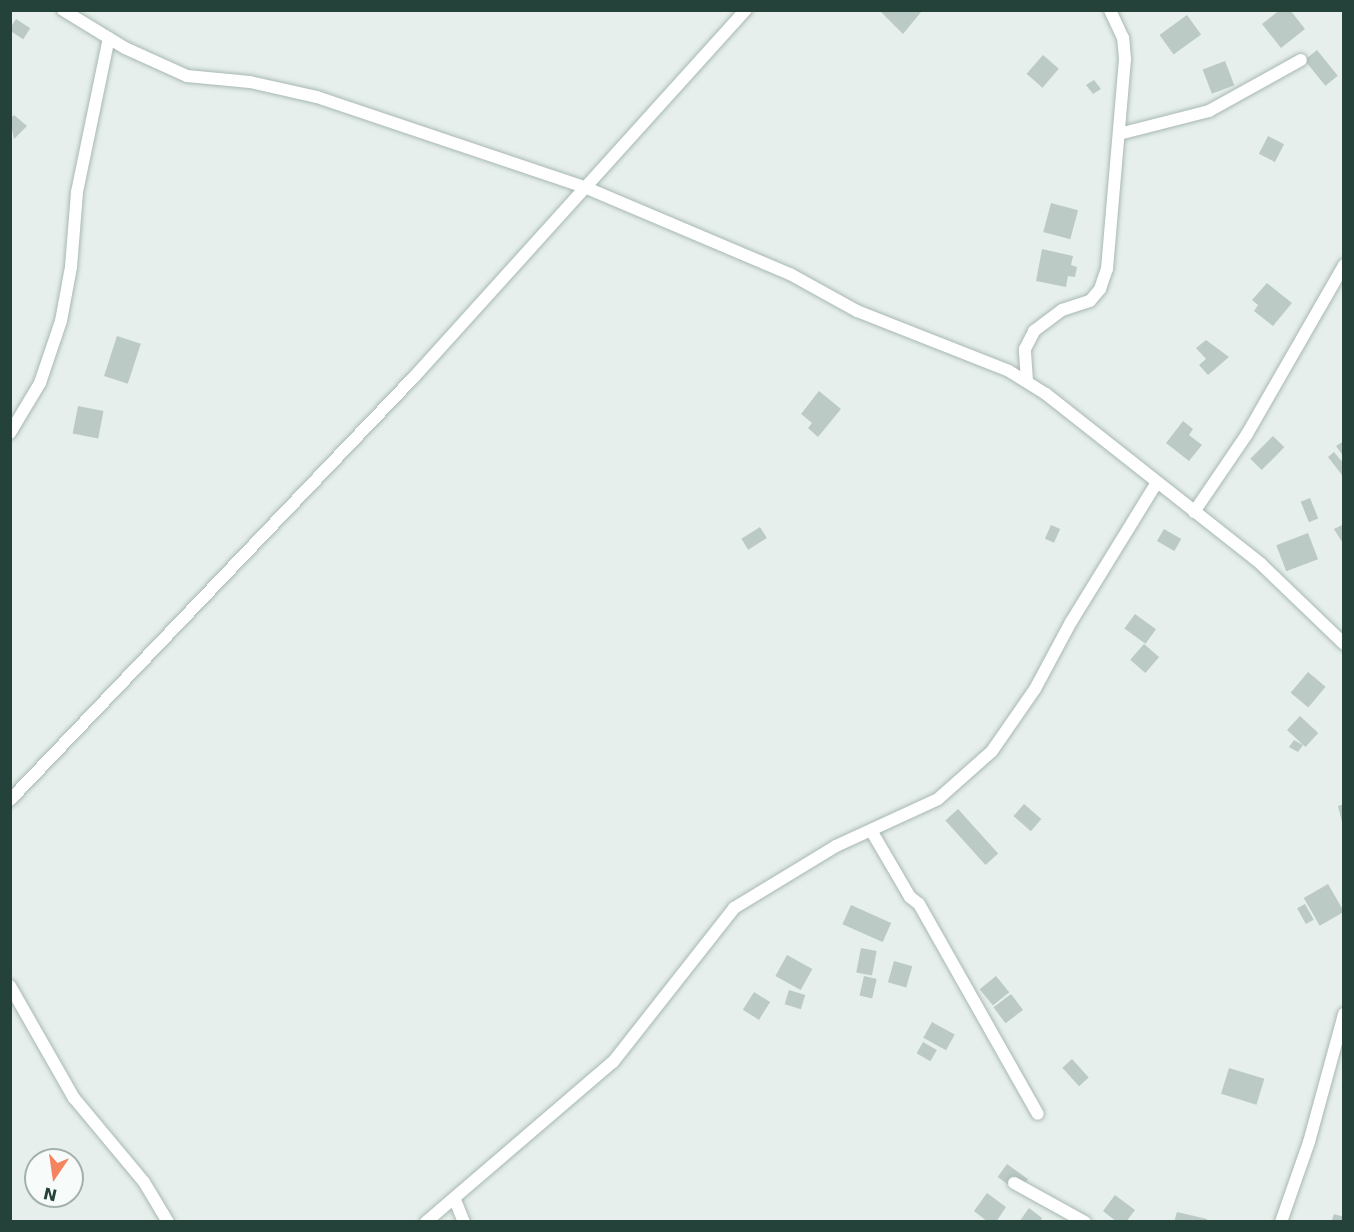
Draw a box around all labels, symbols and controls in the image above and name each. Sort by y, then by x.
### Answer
north arrow [24,1148,84,1208]
text: N [42,1183,59,1205]

